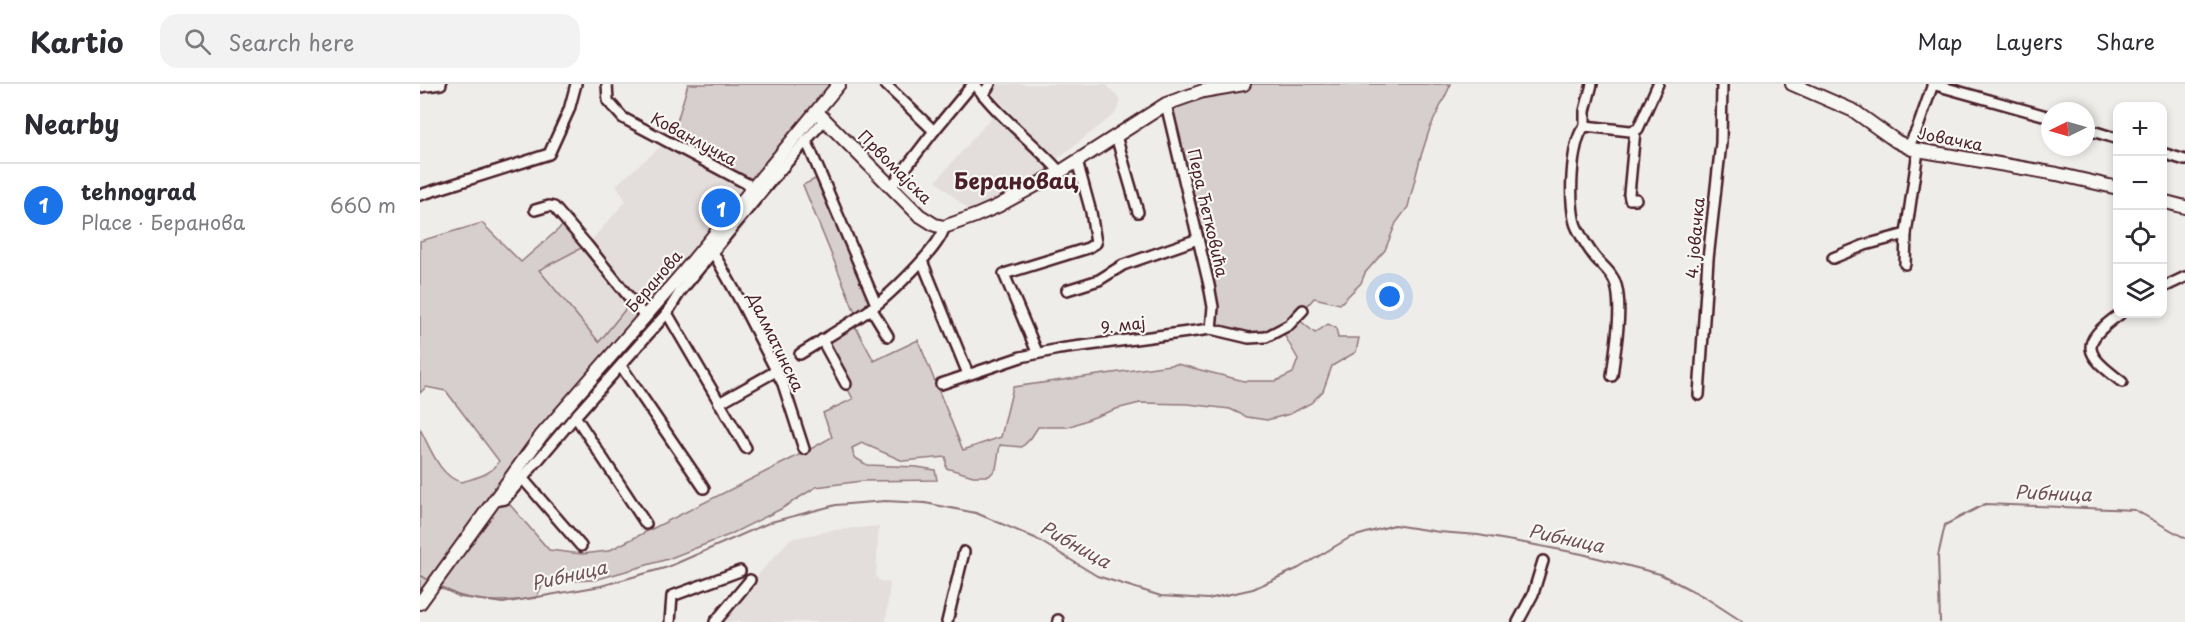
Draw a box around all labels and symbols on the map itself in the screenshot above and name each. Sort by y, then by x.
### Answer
north arrow [2041,102,2095,156]
street label: Кованлучка [647,105,742,171]
street label: Јовачка [1915,120,1985,156]
street label: Првомајска [853,124,938,209]
street label: Пера Ћетковића [1183,146,1235,279]
district label: Берановац [954,163,1079,196]
pin: 1 [702,186,740,230]
street label: 4. јовачка [1678,196,1710,280]
street label: Беранова [619,244,687,317]
your location [1375,282,1404,311]
street label: Далматинска [742,287,811,395]
street label: 9. мај [1099,309,1147,339]
water label: Рибница [2014,478,2093,507]
water label: Рибница [1036,513,1116,574]
water label: Рибница [1526,516,1607,559]
water label: Рибница [528,553,610,596]

